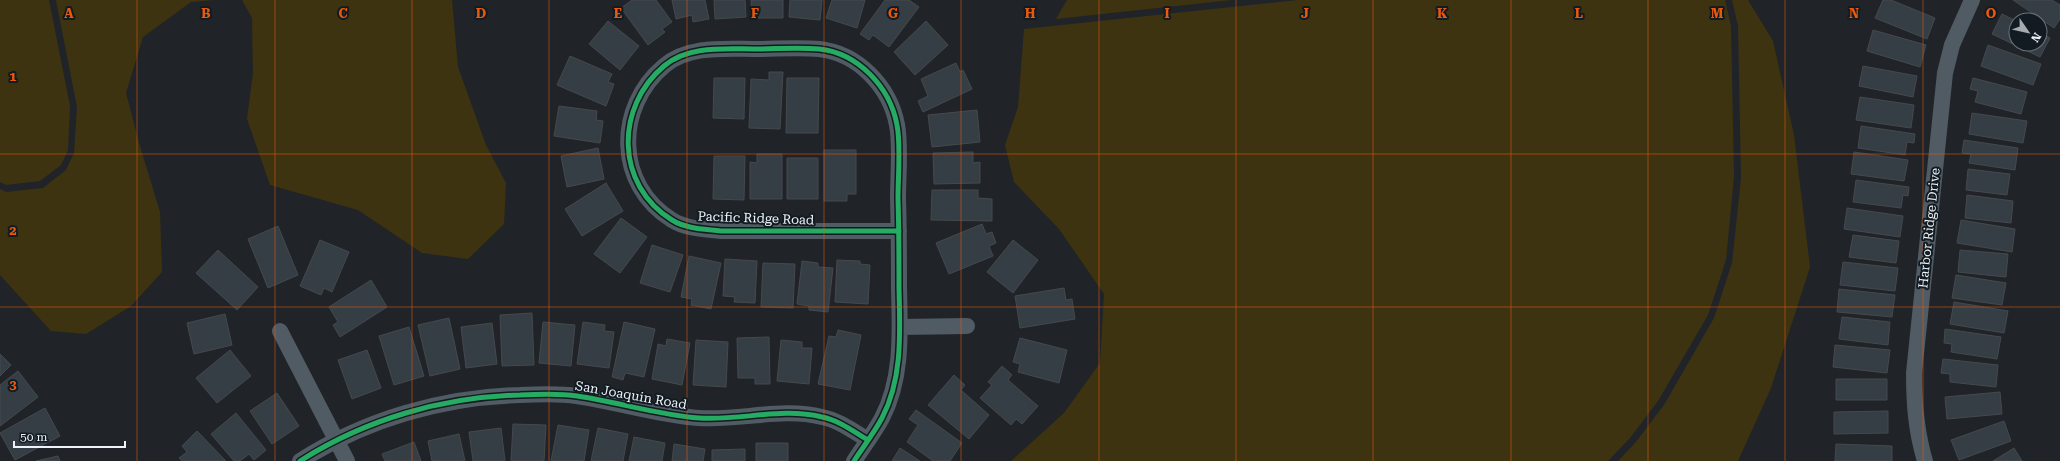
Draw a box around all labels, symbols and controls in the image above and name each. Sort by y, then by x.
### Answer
text: A [64,6,74,21]
text: B [201,6,211,21]
text: C [338,6,348,21]
text: D [476,6,486,21]
text: E [614,6,622,21]
text: F [751,6,759,21]
text: G [888,6,898,21]
text: H [1025,6,1036,21]
text: I [1164,6,1170,21]
text: J [1301,6,1309,21]
text: K [1437,6,1448,21]
text: L [1575,6,1583,21]
text: M [1711,6,1724,21]
text: N [1849,6,1859,21]
text: O [1986,6,1997,21]
north arrow [2008,12,2048,52]
text: N [2028,30,2044,45]
text: 1 [9,69,17,84]
street label: Harbor Ridge Drive [1915,167,1943,289]
street label: Pacific Ridge Road [697,208,815,228]
text: 2 [9,223,17,238]
text: 3 [9,377,17,392]
street label: San Joaquin Road [574,378,689,412]
scale bar [14,423,125,449]
text: 50 m [20,430,47,444]

